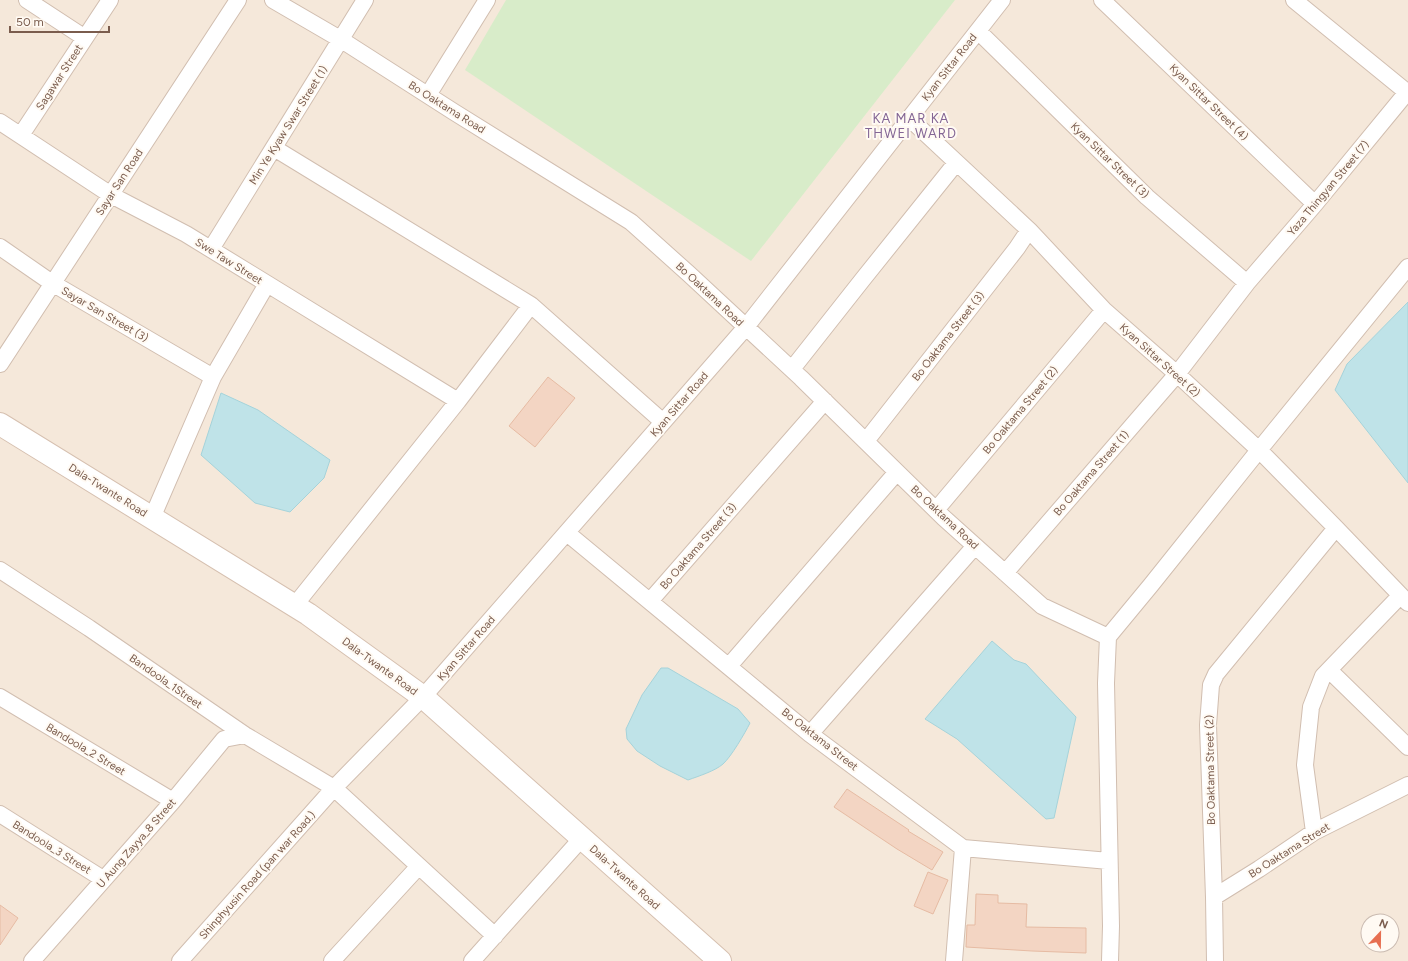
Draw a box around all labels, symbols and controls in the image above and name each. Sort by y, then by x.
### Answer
scale bar [10,8,109,34]
text: 50 m [16,15,44,29]
street label: Kyan Sittar Road [919,31,980,104]
street label: Sagawar Street [33,42,85,113]
street label: Kyan Sittar Street (4) [1167,61,1251,143]
street label: Min Ye Kyaw Swar Street (1) [246,63,330,187]
street label: Bo Oaktama Road [406,79,488,136]
district label: KA MAR KA THWEI WARD [865,111,957,141]
street label: Kyan Sittar Street (3) [1068,120,1152,201]
street label: Yaza Thingyan Street (7) [1285,138,1372,238]
street label: Sayar San Road [93,147,146,218]
street label: Swe Taw Street [193,235,265,287]
street label: Bo Oaktama Road [673,260,746,329]
street label: Sayar San Street (3) [59,284,151,345]
street label: Bo Oaktama Street (3) [909,289,987,384]
street label: Kyan Sittar Street (2) [1117,321,1203,400]
street label: Bo Oaktama Street (2) [980,364,1061,457]
street label: Kyan Sittar Road [648,369,711,439]
street label: Bo Oaktama Street (1) [1051,428,1132,519]
street label: Dala-Twante Road [66,461,149,520]
street label: Bo Oaktama Road [908,483,981,552]
street label: Bo Oaktama Street (3) [657,500,739,592]
street label: Kyan Sittar Road [435,613,498,683]
street label: Dala-Twante Road [339,635,420,698]
street label: Bandoola_1Street [127,651,205,711]
street label: Bo Oaktama Street [779,705,861,773]
street label: Bo Oaktama Street (2) [1203,715,1218,825]
street label: Bandoola_2 Street [44,721,128,778]
street label: U Aung Zayya_8 Street [94,796,179,891]
street label: Shinphyusin Road (pan war Road.) [197,809,318,942]
street label: Bandoola_3 Street [10,818,93,877]
street label: Bo Oaktama Street [1246,820,1332,881]
street label: Dala-Twante Road [587,842,663,912]
north arrow [1360,913,1400,953]
text: N [1377,917,1390,932]

